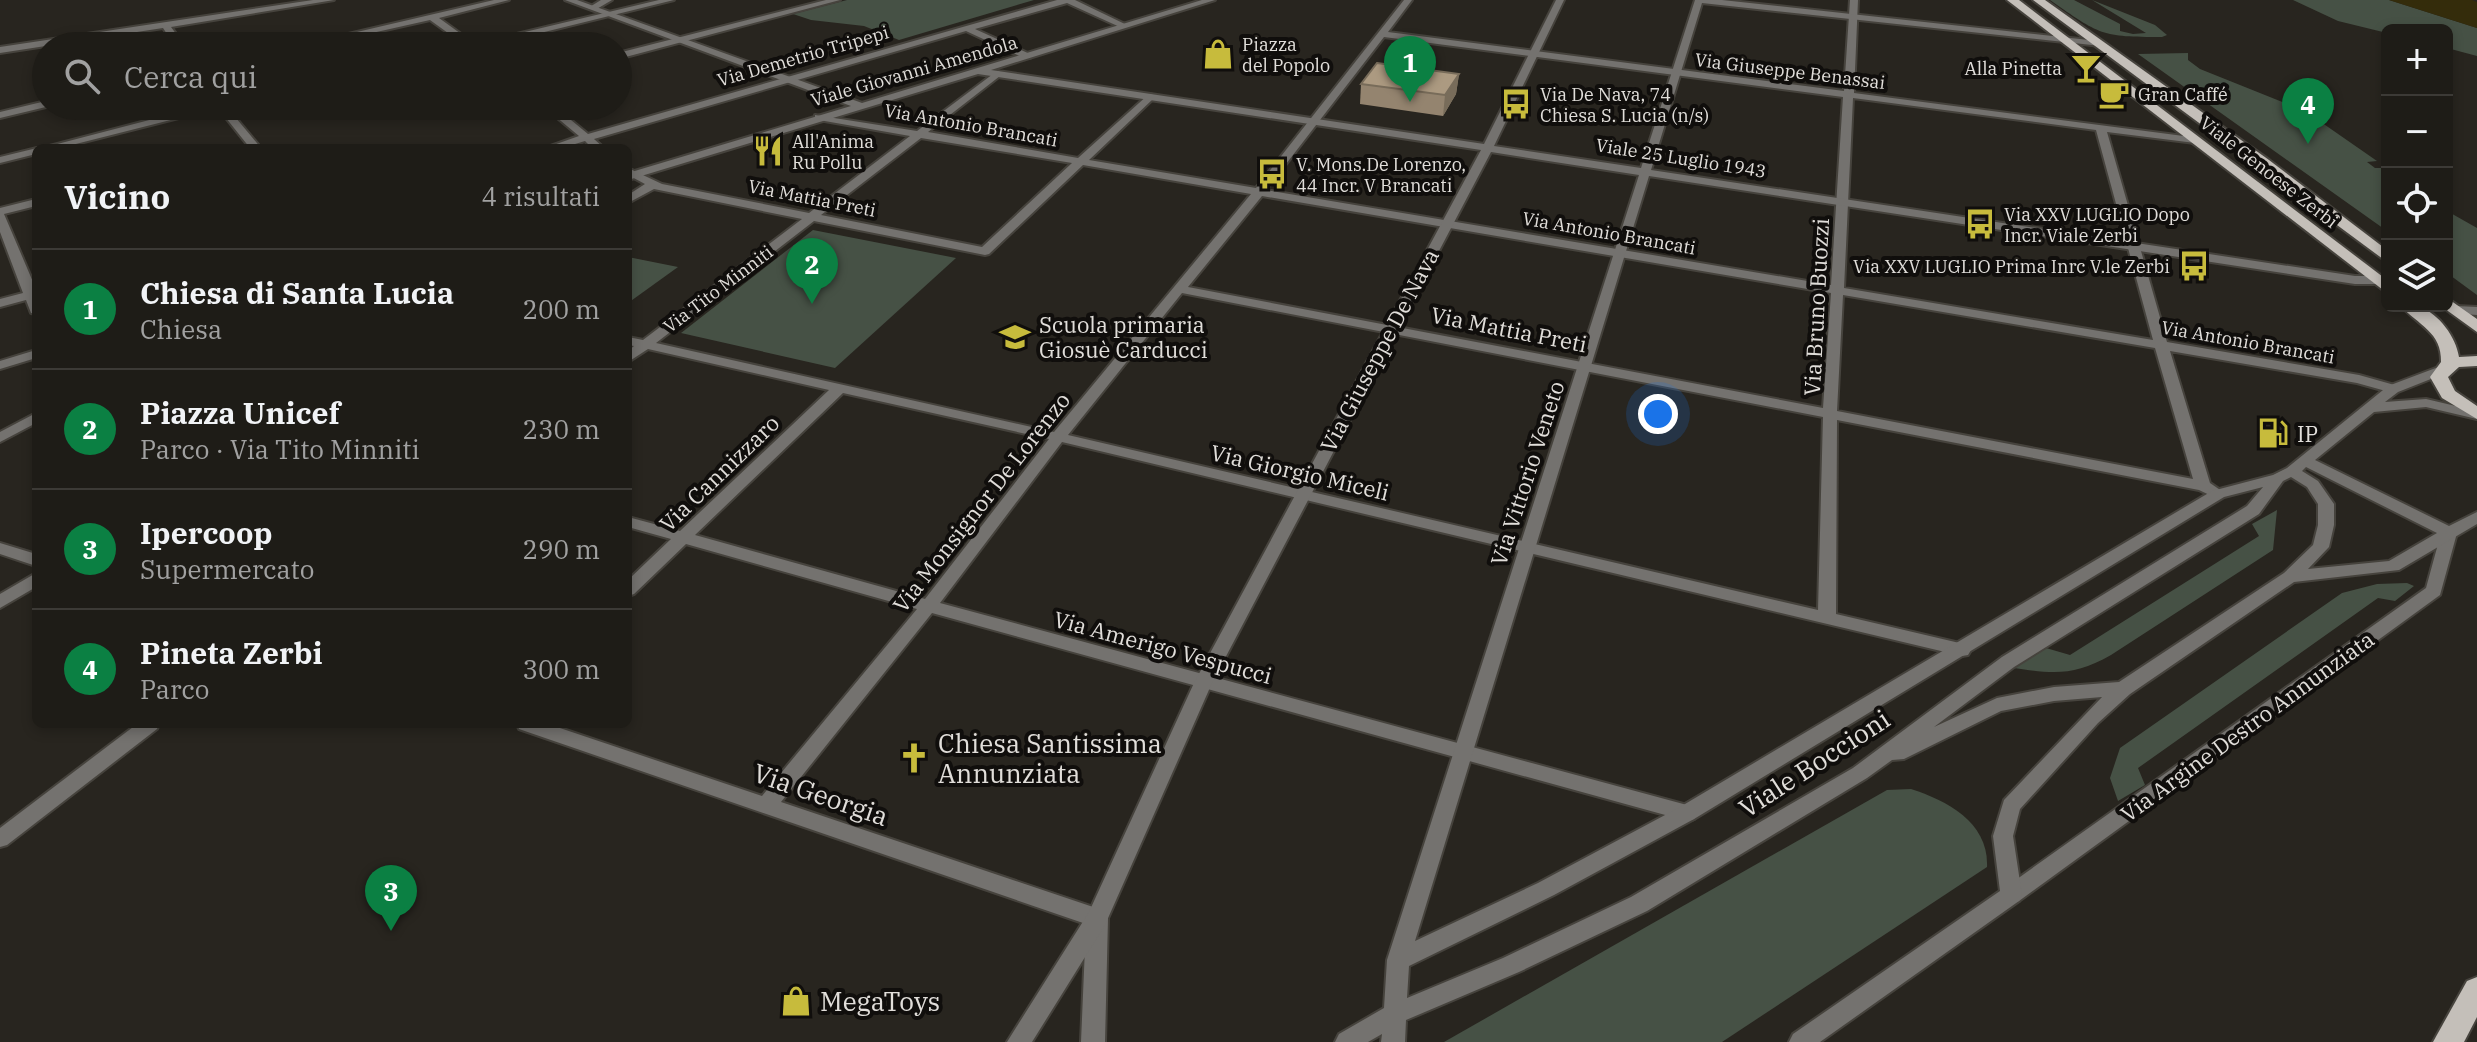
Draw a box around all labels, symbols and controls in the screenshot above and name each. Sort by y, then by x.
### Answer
street label: Via Demetrio Tripepi [715,20,892,92]
map controls [2381,24,2453,312]
button: + [2381,24,2453,96]
street label: Viale Giovanni Amendola [808,30,1020,112]
search box [32,32,632,120]
place label: Piazza del Popolo [1242,33,1330,77]
pin: 1 [1384,36,1436,102]
shop icon: Piazza del Popolo [1201,37,1235,71]
street label: Via Giuseppe Benassai [1694,48,1887,94]
bar icon: Alla Pinetta [2069,51,2103,85]
icon: search [60,54,104,98]
text: Cerca qui [124,57,257,96]
place label: Alla Pinetta [1965,57,2062,80]
cafe icon: Gran Caffé [2097,77,2131,111]
pin: 4 [2282,78,2334,144]
place label: Via De Nava, 74 Chiesa S. Lucia (n/s) [1540,83,1709,127]
place label: Gran Caffé [2138,83,2228,106]
bus stop icon: Via De Nava, 74 Chiesa S. Lucia (n/s) [1499,87,1533,121]
button: − [2381,96,2453,168]
street label: Via Antonio Brancati [883,98,1060,152]
street label: Viale Genoese Zerbi [2196,111,2343,233]
place label: All'Anima Ru Pollu [792,130,874,174]
street label: Viale 25 Luglio 1943 [1594,133,1768,183]
restaurant icon: All'Anima Ru Pollu [751,134,785,168]
place label: V. Mons.De Lorenzo, 44 Incr. V Brancati [1296,153,1466,197]
bus stop icon: V. Mons.De Lorenzo, 44 Incr. V Brancati [1255,157,1289,191]
button: locate [2381,168,2453,240]
text: Vicino [64,174,170,218]
street label: Via Mattia Preti [746,174,878,222]
text: 4 risultati [482,179,600,213]
place label: Via XXV LUGLIO Dopo Incr. Viale Zerbi [2004,203,2190,247]
street label: Via Antonio Brancati [1521,206,1698,260]
bus stop icon: Via XXV LUGLIO Dopo Incr. Viale Zerbi [1963,207,1997,241]
street label: Via Bruno Buozzi [1797,217,1835,397]
pin: 2 [786,238,838,304]
street label: Via Tito Minniti [659,240,778,338]
button: layers [2381,240,2453,312]
street label: Via Giuseppe De Nava [1313,243,1445,457]
bus stop icon: Via XXV LUGLIO Prima Inrc V.le Zerbi [2177,249,2211,283]
place label: Via XXV LUGLIO Prima Inrc V.le Zerbi [1853,255,2170,278]
text: Chiesa di Santa Lucia [140,273,454,312]
text: 1 [82,292,98,326]
text: 200 m [522,292,600,326]
street label: Via Mattia Preti [1429,300,1590,358]
place label: Scuola primaria Giosuè Carducci [1039,310,1208,364]
text: Chiesa [140,312,222,346]
street label: Via Antonio Brancati [2160,315,2337,369]
school or university icon: Scuola primaria Giosuè Carducci [998,320,1032,354]
street label: Via Vittorio Veneto [1483,377,1571,569]
street label: Via Monsignor De Lorenzo [886,386,1076,618]
text: Piazza Unicef [140,393,340,432]
your location [1638,394,1678,434]
street label: Via Cannizzaro [653,408,785,538]
text: 2 [82,412,98,446]
text: 230 m [522,412,600,446]
fuel station icon: IP [2256,416,2290,450]
place label: IP [2297,419,2318,448]
text: Parco · Via Tito Minniti [140,432,420,466]
street label: Via Giorgio Miceli [1208,437,1392,507]
text: Ipercoop [140,513,273,552]
text: 3 [82,532,98,566]
text: 290 m [522,532,600,566]
text: Supermercato [140,552,314,586]
street label: Via Amerigo Vespucci [1051,604,1275,690]
street label: Via Argine Destro Annunziata [2115,624,2379,828]
text: Pineta Zerbi [140,633,323,672]
text: 4 [82,652,98,686]
text: 300 m [522,652,600,686]
text: Parco [140,672,209,706]
street label: Viale Boccioni [1732,701,1896,825]
place label: Chiesa Santissima Annunziata [938,726,1162,790]
church icon: Chiesa Santissima Annunziata [897,741,931,775]
street label: Via Georgia [749,755,893,833]
pin: 3 [365,865,417,931]
shop icon: MegaToys [779,984,813,1018]
place label: MegaToys [820,984,940,1018]

